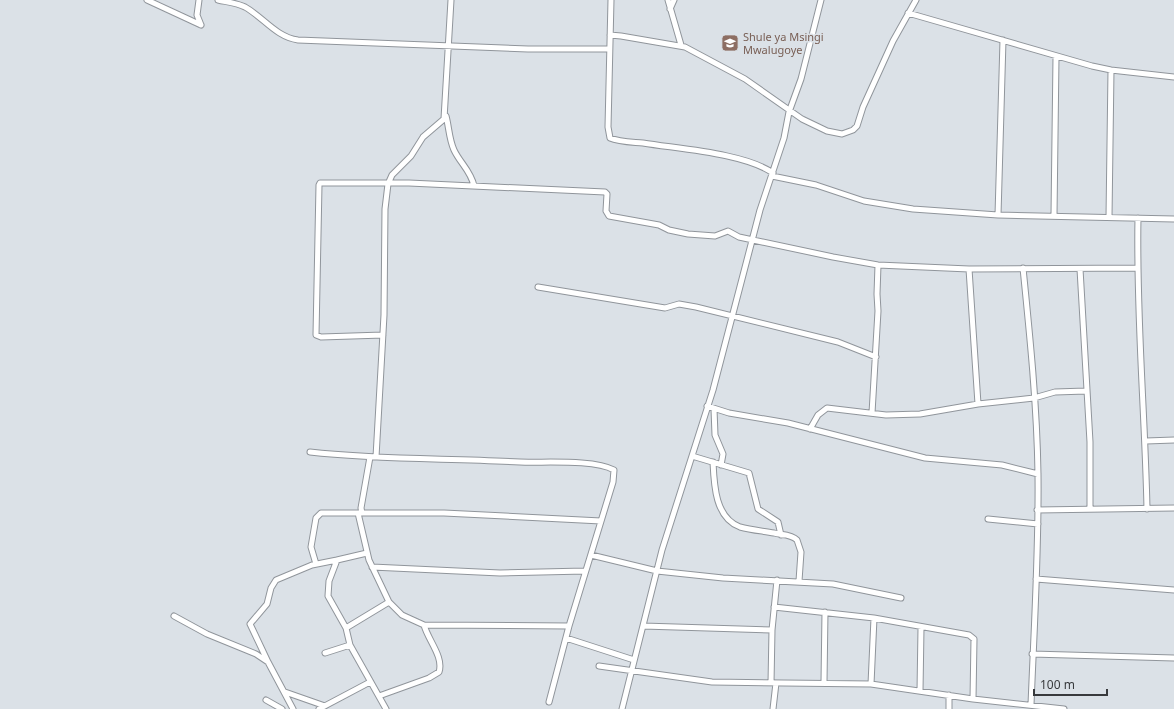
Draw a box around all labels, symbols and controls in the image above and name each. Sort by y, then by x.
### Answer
place label: Shule ya Msingi Mwalugoye [743,29,824,57]
school or university icon: Shule ya Msingi Mwalugoye [720,33,740,53]
scale bar [1034,671,1107,697]
text: 100 m [1040,676,1075,693]

